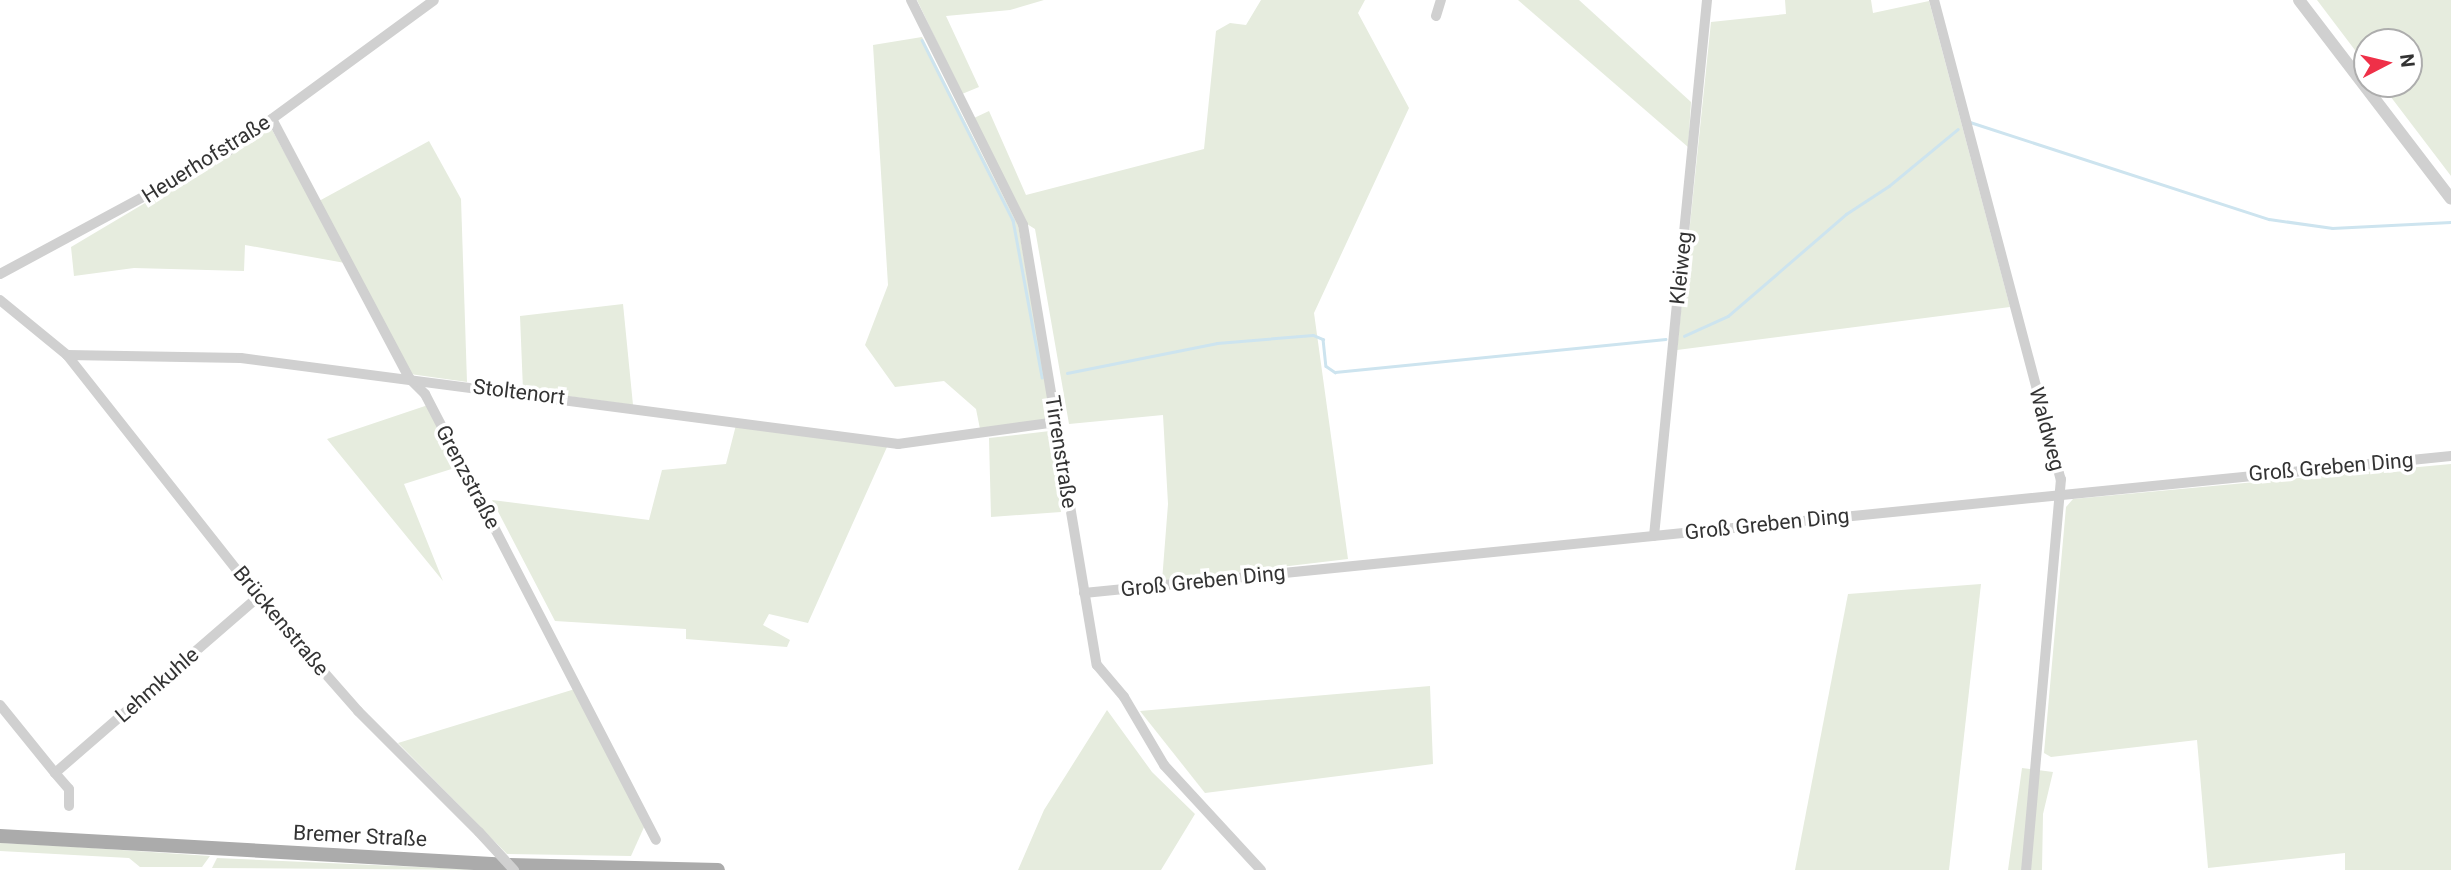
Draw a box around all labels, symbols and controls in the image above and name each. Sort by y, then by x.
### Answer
north arrow [2353,28,2423,98]
text: N [2395,53,2420,69]
street label: Heuerhofstraße [137,110,275,208]
street label: Kleiweg [1665,230,1697,306]
street label: Stoltenort [472,374,566,410]
street label: Waldweg [2024,385,2070,473]
street label: Tirrenstraße [1040,394,1082,510]
street label: Grenzstraße [430,421,506,533]
street label: Groß Greben Ding [2248,447,2414,487]
street label: Groß Greben Ding [1684,503,1850,545]
street label: Groß Greben Ding [1120,560,1286,602]
street label: Brückenstraße [228,561,334,681]
street label: Lehmkuhle [110,642,204,728]
street label: Bremer Straße [292,820,428,852]

